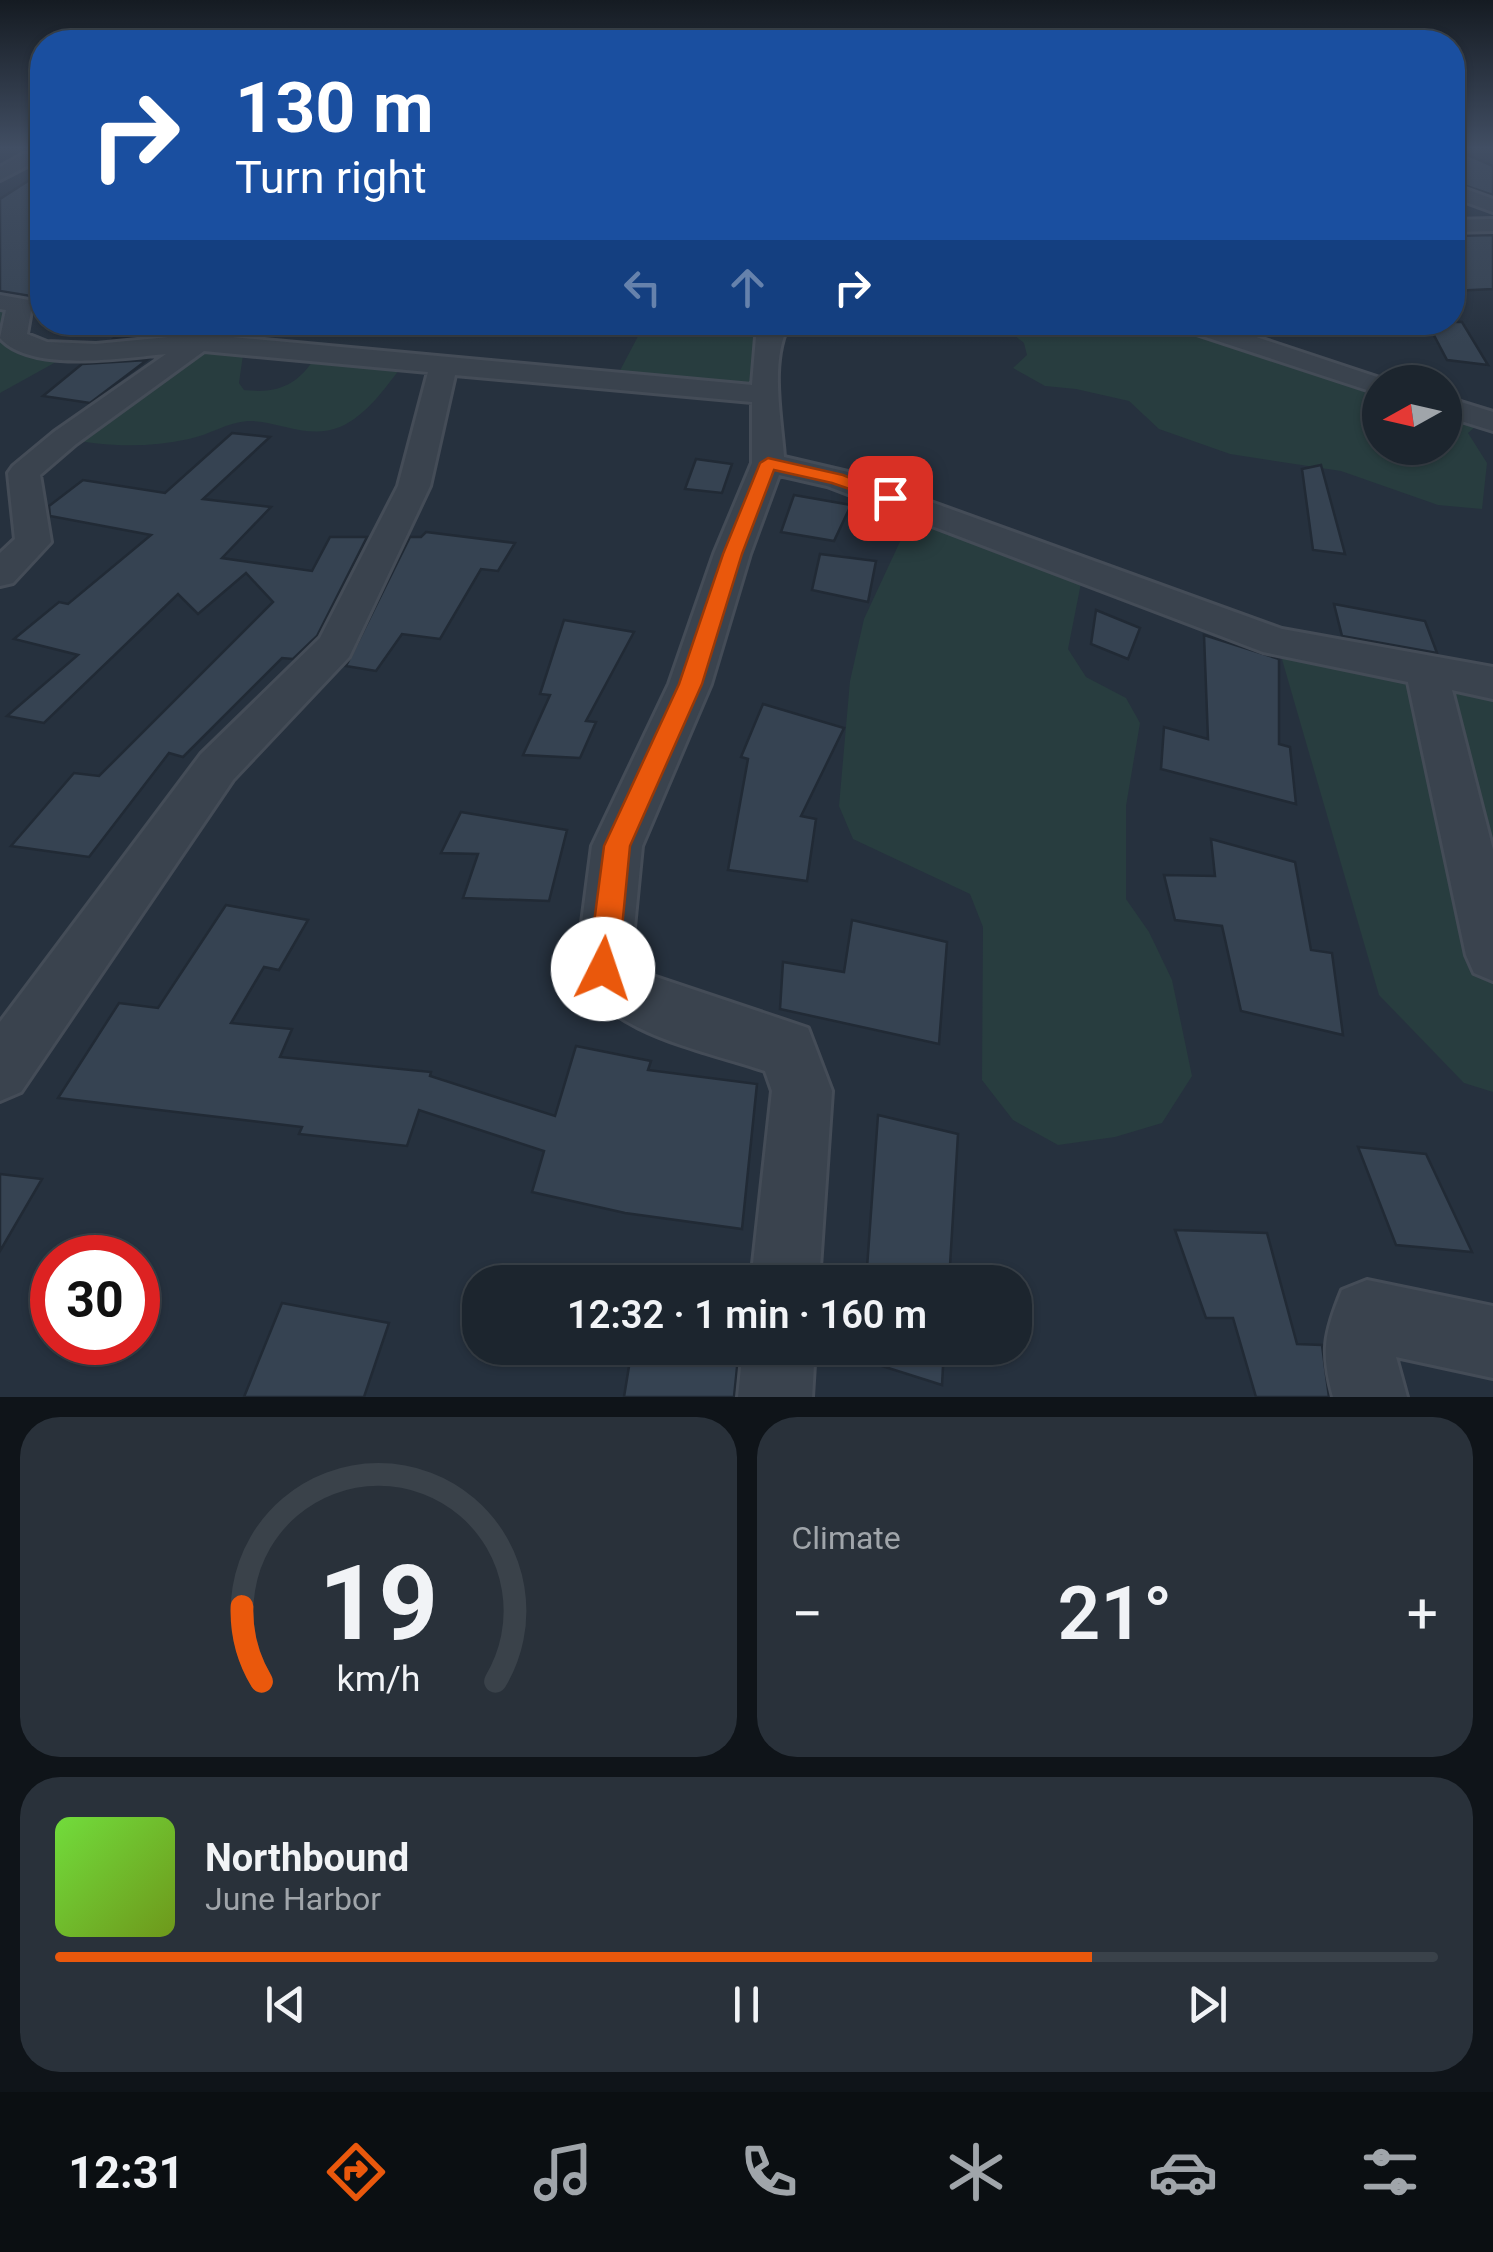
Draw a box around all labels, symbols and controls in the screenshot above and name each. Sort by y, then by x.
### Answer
text: 130 m [235,67,434,149]
icon: right [70,70,200,200]
text: Turn right [235,151,427,204]
icon: left [615,260,670,315]
icon: ahead [720,260,775,315]
icon: right [825,260,880,315]
north arrow [1362,365,1462,465]
map controls [1362,365,1462,465]
pin [848,456,933,541]
icon: arrive [863,471,918,526]
position arrow [551,917,655,1021]
speed limit sign: 30 [30,1235,160,1365]
text: 12:32 · 1 min · 160 m [567,1293,927,1337]
text: Climate [792,1519,901,1557]
text: 19 [319,1543,438,1664]
text: 21° [1058,1569,1172,1657]
text: − [792,1582,823,1646]
text: + [1407,1582,1438,1646]
text: km/h [336,1658,420,1700]
text: Northbound [205,1836,409,1880]
text: June Harbor [205,1880,381,1918]
icon: previous [258,1977,313,2032]
icon: pause [719,1977,774,2032]
icon: next [1180,1977,1235,2032]
icon: directions [321,2137,391,2207]
icon: music [528,2137,598,2207]
icon: phone [734,2137,804,2207]
icon: climate [941,2137,1011,2207]
icon: car [1148,2137,1218,2207]
icon: filters [1355,2137,1425,2207]
text: 12:31 [68,2146,184,2199]

